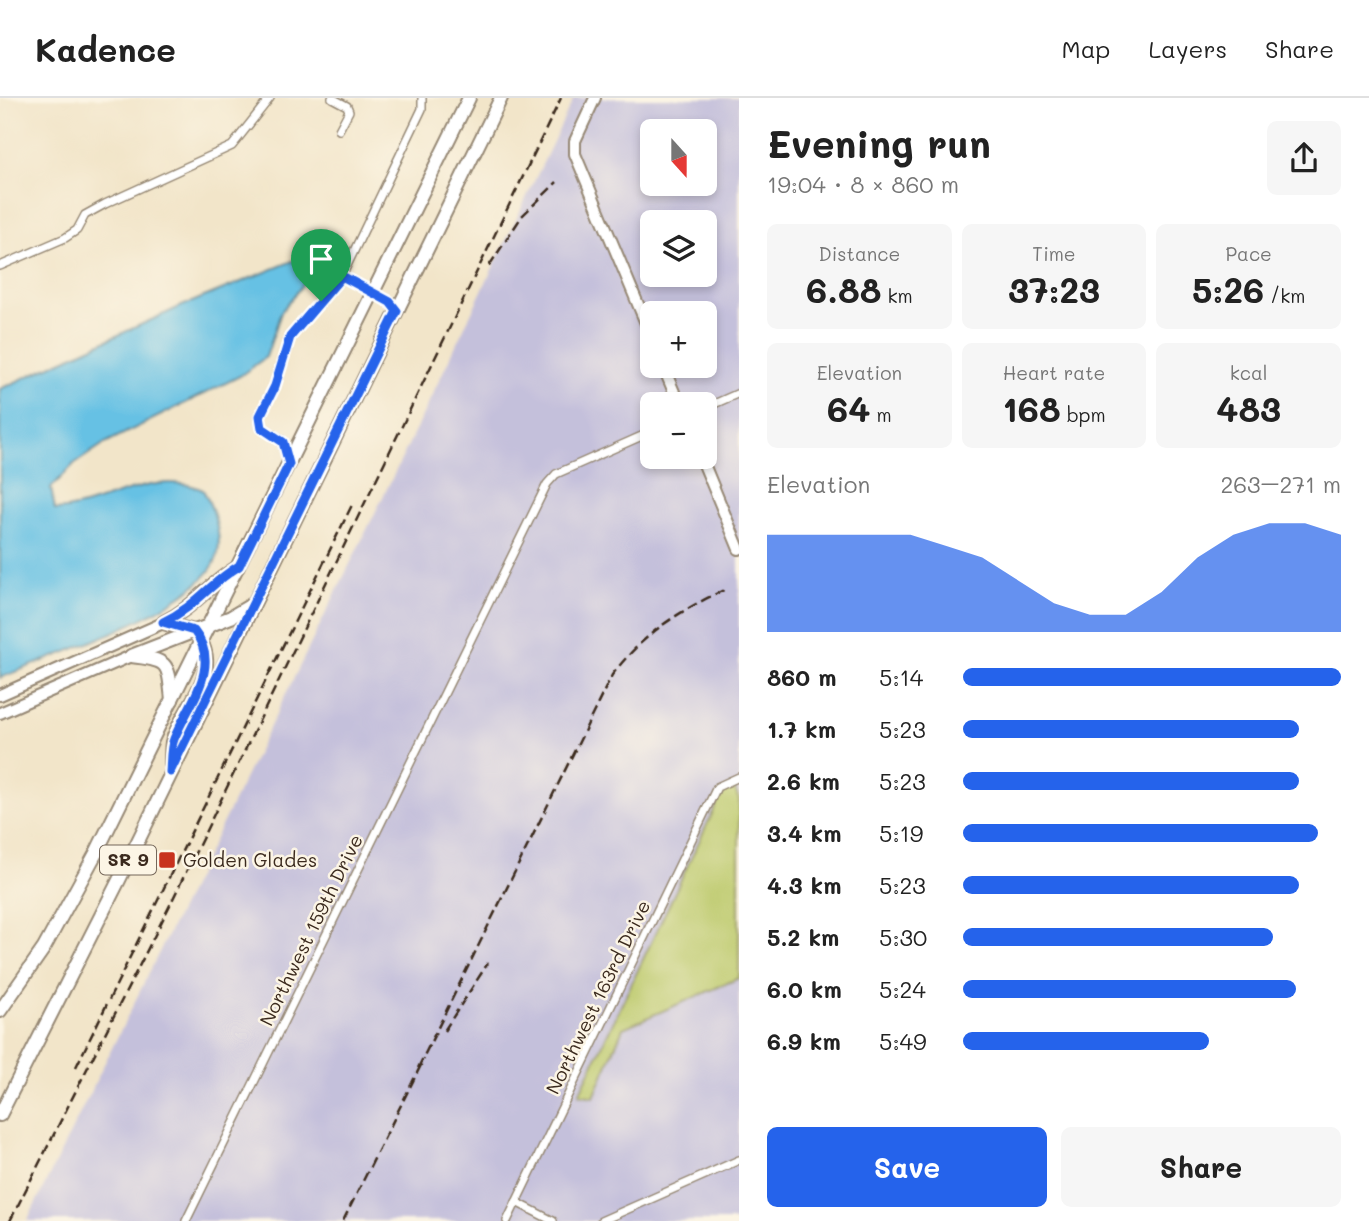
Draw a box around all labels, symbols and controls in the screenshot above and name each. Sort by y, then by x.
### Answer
text: Kadence [35,27,176,70]
text: Map [1062,33,1110,64]
text: Layers [1148,33,1227,64]
text: Share [1265,33,1334,64]
text: Evening run [767,118,991,168]
north arrow [640,119,718,196]
map controls [640,119,717,469]
button: share [1267,121,1341,195]
text: 19:04 · 8 × 860 m [767,169,959,199]
button: layers [640,210,717,287]
pin [291,229,351,301]
icon: arrive [302,240,340,278]
text: Distance [818,241,900,266]
text: Time [1032,241,1076,266]
text: Pace [1225,241,1272,266]
text: 6.88 [806,266,881,312]
text: 37:23 [1008,266,1100,312]
text: 5:26 [1192,266,1264,312]
text: km [881,283,913,308]
text: /km [1264,283,1305,308]
button: + [640,301,717,378]
text: Elevation [817,360,902,385]
text: Heart rate [1003,360,1105,385]
text: kcal [1230,360,1268,385]
text: 64 [827,385,870,431]
text: 168 [1002,385,1061,431]
text: 483 [1216,385,1281,431]
button: − [640,392,717,469]
text: m [870,402,892,427]
text: bpm [1061,402,1106,427]
text: Elevation [767,469,870,499]
text: 263–271 m [1220,469,1341,499]
text: 860 m [767,662,837,692]
text: 5:14 [879,662,923,692]
text: 1.7 km [767,714,836,744]
text: 5:23 [879,714,926,744]
text: 2.6 km [767,766,840,796]
text: 5:23 [879,766,926,796]
text: 3.4 km [767,818,841,848]
text: 5:19 [879,818,923,848]
street label: Northwest 159th Drive [253,830,368,1030]
road number: SR 9 [100,846,156,874]
place label: Golden Glades [183,847,317,872]
marker: Golden Glades [157,850,177,870]
text: 4.3 km [767,870,841,900]
text: 5:23 [879,870,926,900]
street label: Northwest 163rd Drive [540,896,655,1098]
text: 5.2 km [767,922,839,952]
text: 5:30 [879,922,927,952]
text: 6.0 km [767,974,842,1004]
text: 5:24 [879,974,926,1004]
text: 6.9 km [767,1026,841,1056]
text: 5:49 [879,1026,927,1056]
button: Save [767,1127,1047,1207]
button: Share [1061,1127,1341,1207]

